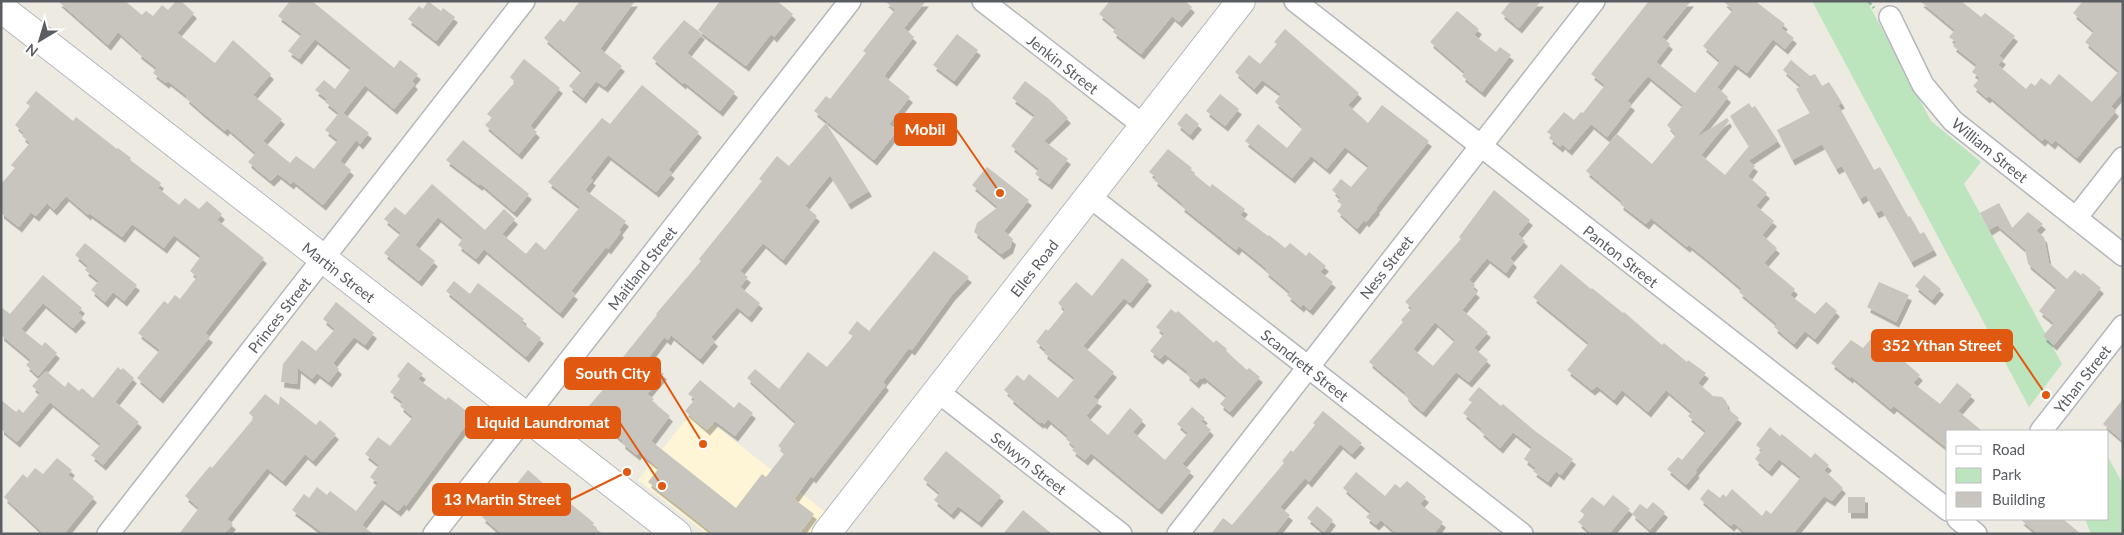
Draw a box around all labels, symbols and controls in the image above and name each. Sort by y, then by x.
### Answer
north arrow [15,15,65,65]
street label: Jenkin Street [1024,31,1103,98]
text: N [22,41,41,61]
callout: Mobil [895,114,956,145]
street label: William Street [1948,114,2032,187]
text: Mobil [904,119,946,138]
street label: Panton Street [1580,221,1663,291]
street label: Maitland Street [604,222,681,313]
street label: Ness Street [1356,231,1417,302]
street label: Elles Road [1006,236,1062,300]
street label: Martin Street [299,238,380,306]
street label: Princes Street [244,273,315,356]
street label: Scandrett Street [1258,325,1353,405]
callout: 352 Ythan Street [1872,330,2012,361]
text: 352 Ythan Street [1882,335,2002,354]
street label: Ythan Street [2050,341,2115,417]
callout: South City [565,358,660,389]
text: South City [576,363,651,382]
callout: Liquid Laundromat [466,407,620,438]
text: Liquid Laundromat [476,412,610,431]
street label: Selwyn Street [988,428,1071,498]
legend [1946,430,2109,520]
text: Road [1992,440,2025,458]
text: Park [1992,465,2022,483]
callout: 13 Martin Street [433,484,570,515]
text: 13 Martin Street [443,489,561,508]
text: Building [1992,490,2045,508]

